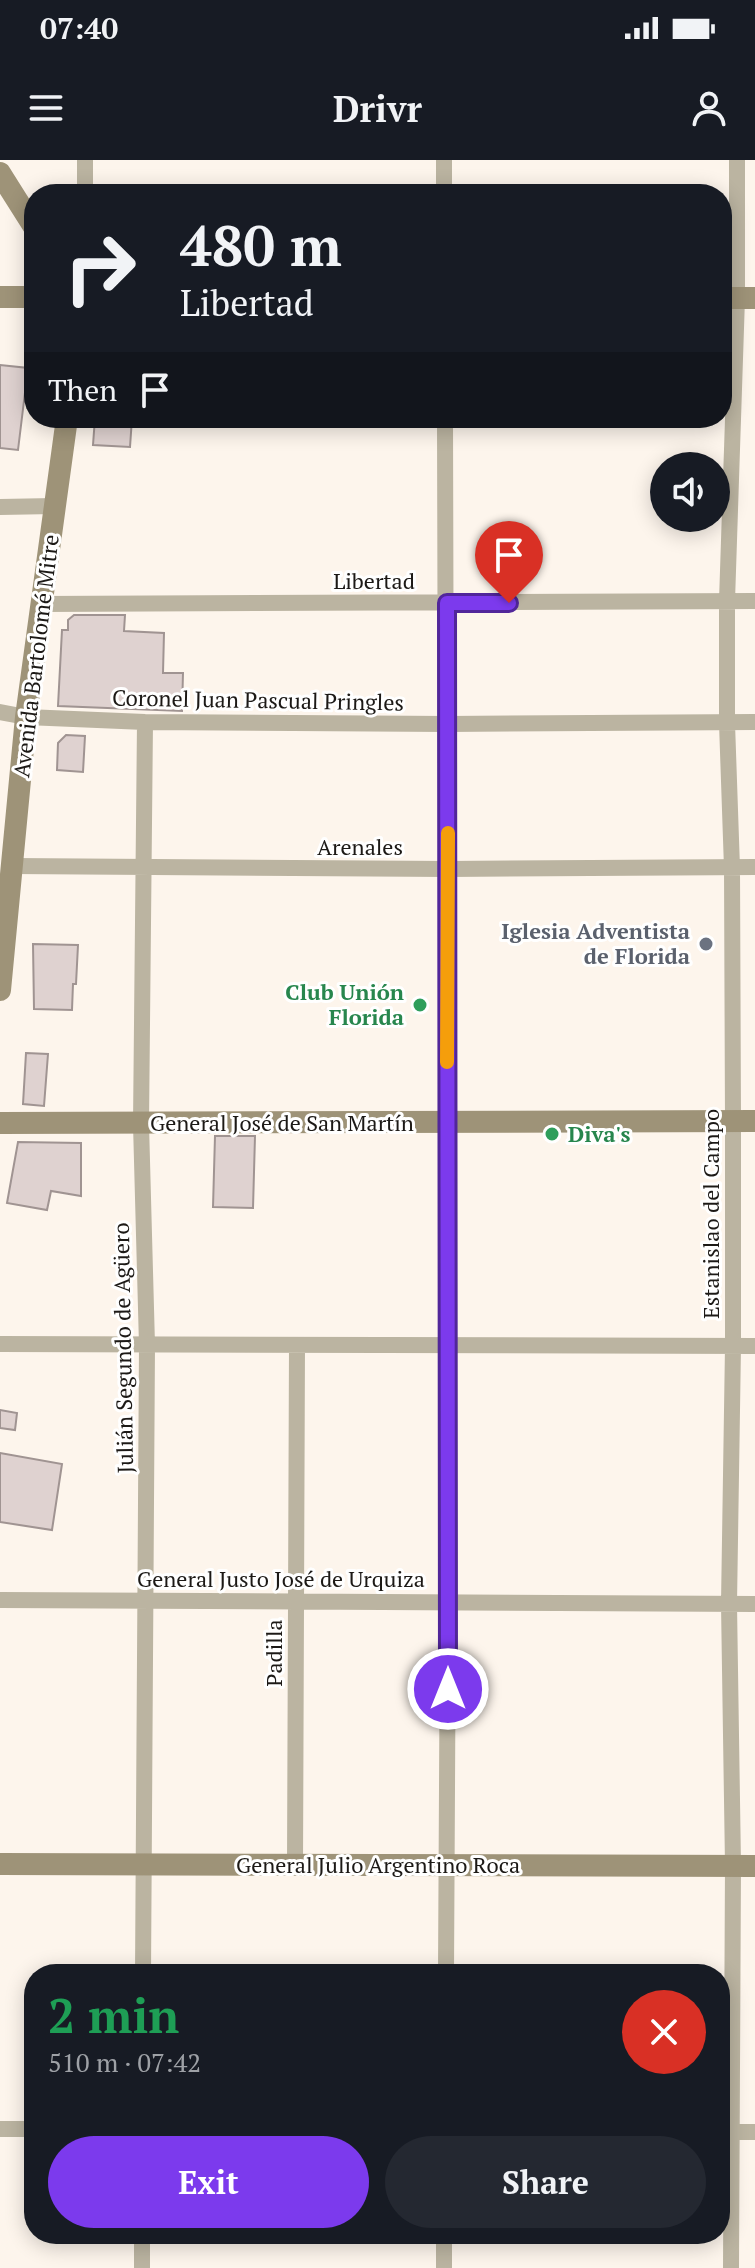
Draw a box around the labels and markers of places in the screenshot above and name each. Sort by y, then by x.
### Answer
pin [475,521,543,603]
place label: Iglesia Adventista de Florida [501,916,690,970]
marker: Iglesia Adventista de Florida [697,935,715,953]
place label: Club Unión Florida [285,977,404,1031]
marker: Club Unión Florida [411,996,429,1014]
place label: Diva's [568,1119,631,1148]
marker: Diva's [543,1125,561,1143]

